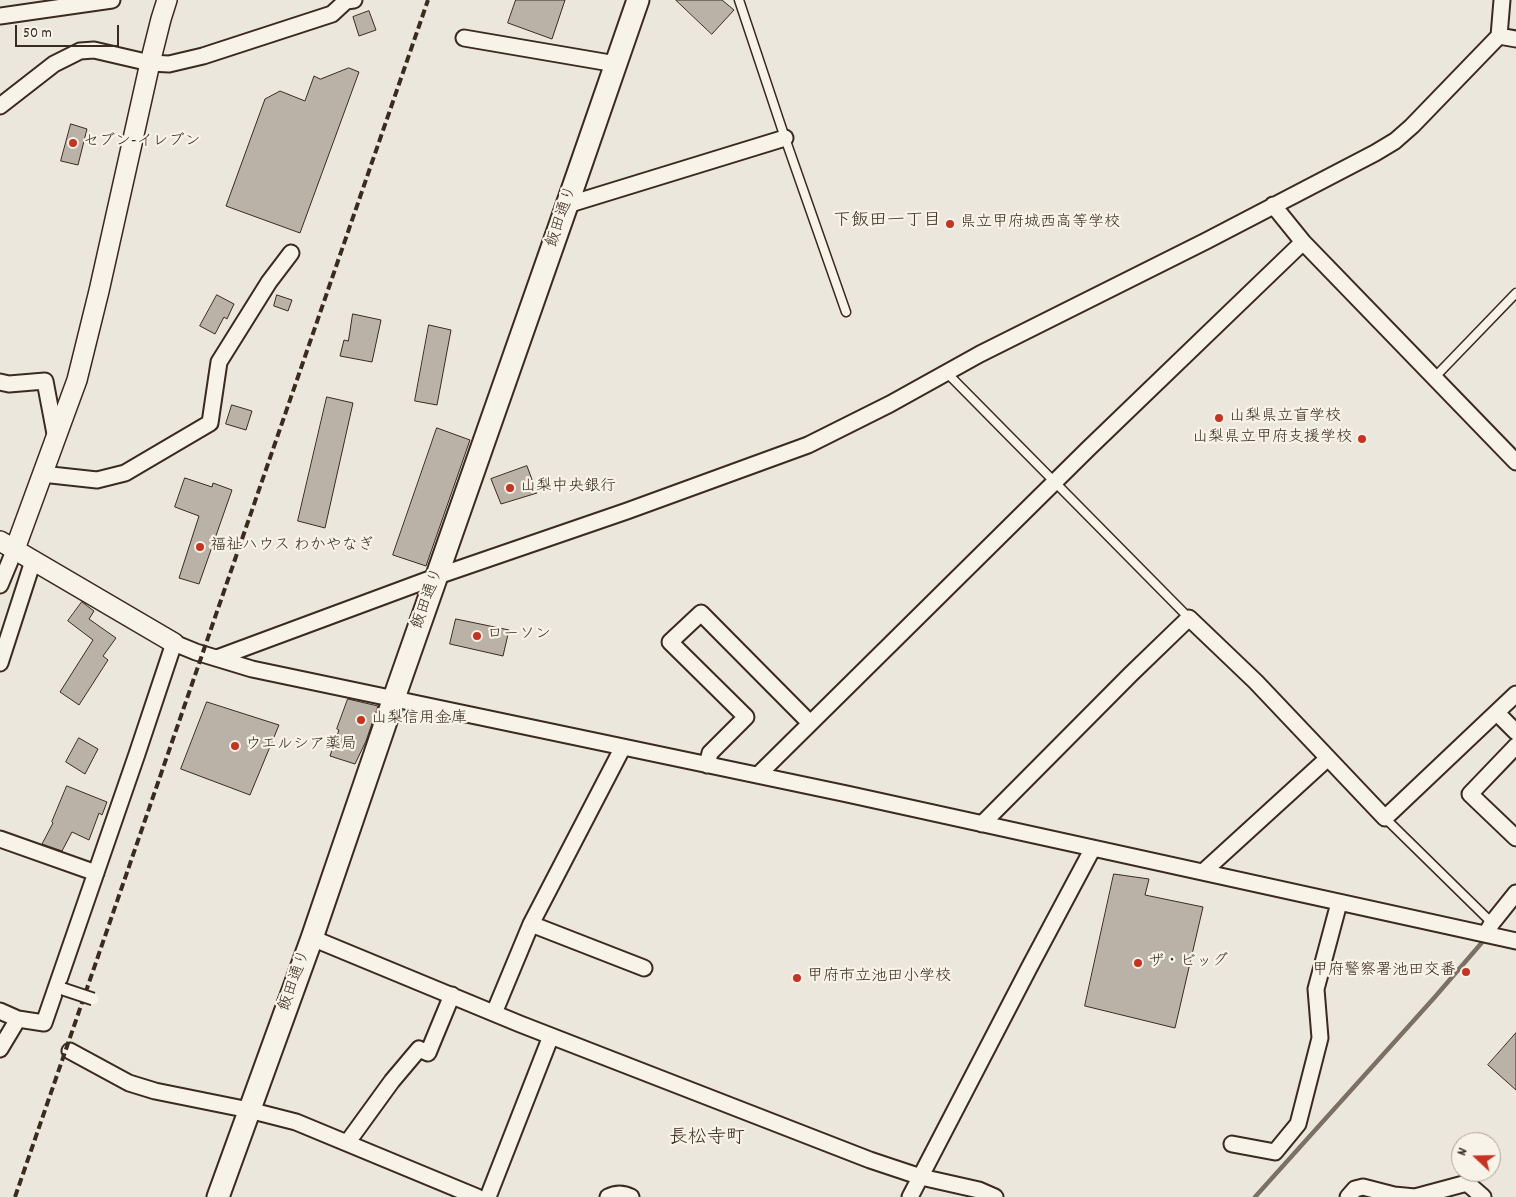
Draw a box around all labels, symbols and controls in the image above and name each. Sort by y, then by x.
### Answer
scale bar [18,15,121,47]
text: 50 m [23,23,52,45]
place label: セブン-イレブン [83,133,200,153]
marker: セブン-イレブン [67,137,79,149]
street label: 飯田通り [544,184,582,250]
district label: 下飯田一丁目 [833,212,941,234]
place label: 県立甲府城西高等学校 [960,214,1120,234]
marker: 県立甲府城西高等学校 [944,218,956,230]
place label: 山梨県立盲学校 [1229,408,1341,428]
marker: 山梨県立盲学校 [1213,412,1225,424]
place label: 山梨県立甲府支援学校 [1192,429,1352,449]
marker: 山梨県立甲府支援学校 [1356,433,1368,445]
place label: 山梨中央銀行 [520,478,616,498]
marker: 山梨中央銀行 [504,482,516,494]
place label: 福祉ハウス わかやなぎ [210,537,374,557]
marker: 福祉ハウス わかやなぎ [194,541,206,553]
street label: 飯田通り [409,566,449,632]
place label: ローソン [487,626,551,646]
marker: ローソン [471,630,483,642]
place label: 山梨信用金庫 [371,710,467,730]
marker: 山梨信用金庫 [355,714,367,726]
place label: ウエルシア薬局 [245,736,357,756]
marker: ウエルシア薬局 [229,740,241,752]
street label: 飯田通り [276,948,316,1014]
place label: ザ・ビッグ [1148,953,1228,973]
marker: ザ・ビッグ [1132,957,1144,969]
place label: 甲府警察署池田交番 [1312,962,1456,982]
marker: 甲府警察署池田交番 [1460,966,1472,978]
place label: 甲府市立池田小学校 [807,968,951,988]
marker: 甲府市立池田小学校 [791,972,803,984]
district label: 長松寺町 [669,1128,745,1150]
north arrow [1451,1132,1501,1182]
text: N [1452,1145,1474,1159]

